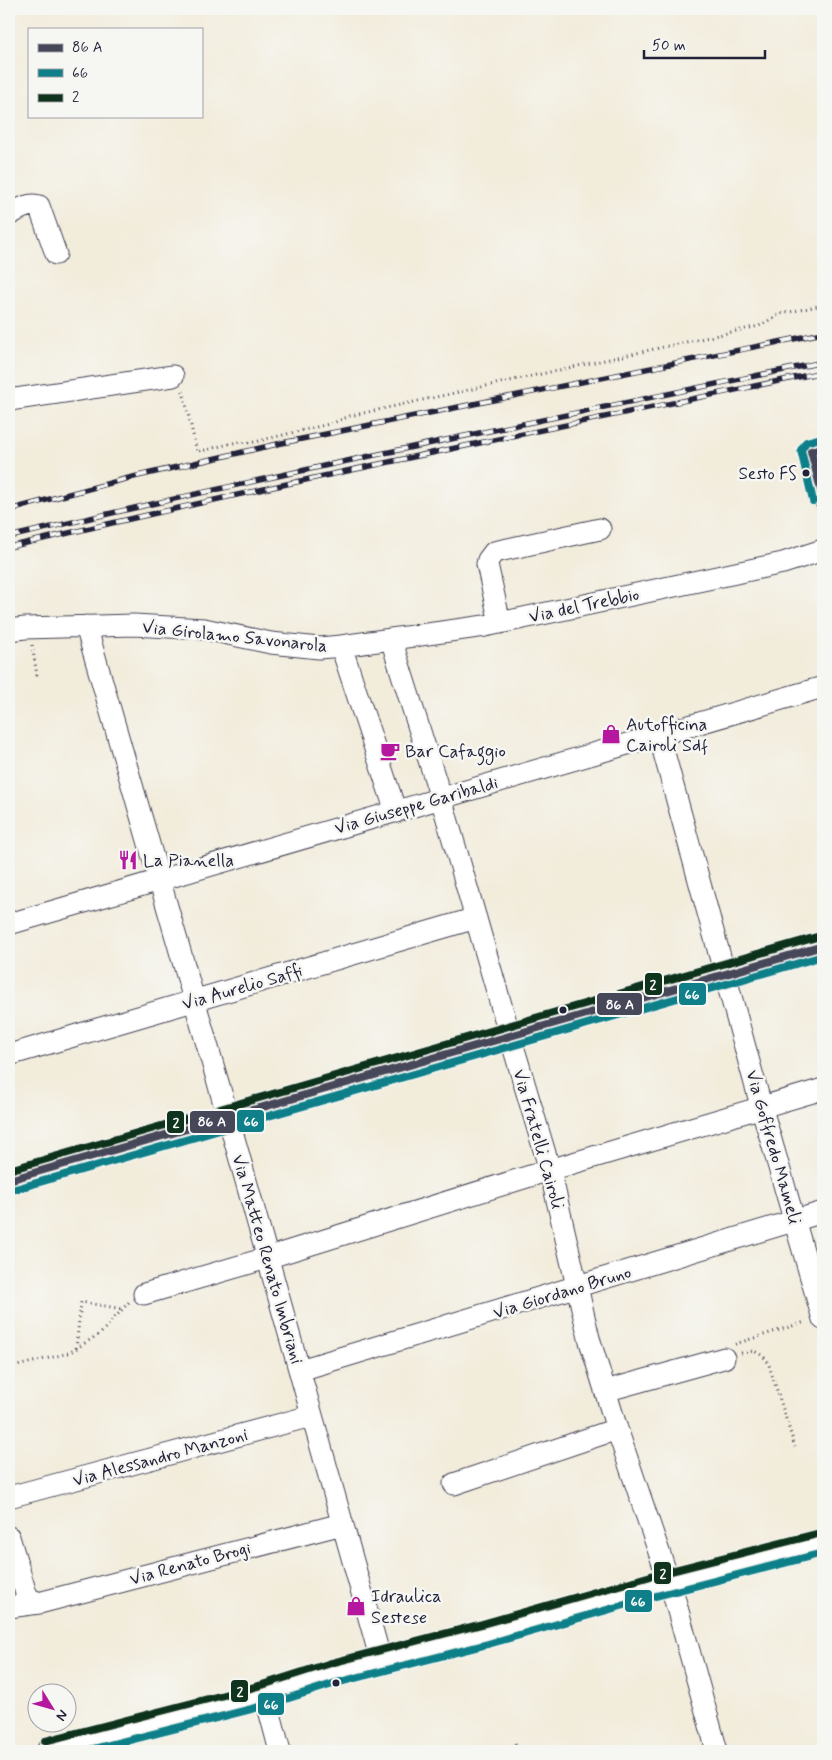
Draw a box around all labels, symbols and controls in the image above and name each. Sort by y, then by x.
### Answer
legend [28,28,202,118]
scale bar [644,28,766,60]
text: 50 m [652,36,686,56]
text: 86 A [72,38,103,58]
text: 66 [72,64,88,84]
text: 2 [72,88,79,108]
place label: Sesto FS [738,463,797,485]
marker: Sesto FS [801,468,811,478]
street label: Via del Trebbio [527,583,642,629]
street label: Via Girolamo Savonarola [141,615,329,659]
place label: Autofficina Cairoli Sdf [626,713,708,758]
shop icon: Autofficina Cairoli Sdf [600,723,622,745]
cafe icon: Bar Cafaggio [379,740,401,762]
place label: Bar Cafaggio [405,740,506,766]
street label: Via Giuseppe Garibaldi [332,771,501,841]
restaurant icon: La Pianella [117,849,139,871]
place label: La Pianella [143,849,234,873]
street label: Via Aurelio Saffi [179,959,305,1017]
line badge: 2 [644,972,663,996]
text: 2 [650,976,657,994]
line badge: 66 [678,982,707,1006]
text: 66 [685,986,700,1004]
line badge: 86 A [596,992,643,1016]
text: 86 A [606,996,634,1014]
unlabelled marker [558,1005,568,1015]
street label: Via Fratelli Cairoli [507,1067,569,1212]
street label: Via Goffredo Mameli [740,1067,807,1227]
line badge: 66 [236,1109,265,1133]
line badge: 2 [166,1110,185,1134]
line badge: 86 A [189,1110,236,1134]
text: 86 A [198,1113,226,1131]
text: 66 [244,1113,259,1131]
text: 2 [173,1114,180,1132]
street label: Via Matteo Renato Imbriani [226,1152,308,1367]
street label: Via Giordano Bruno [490,1261,634,1325]
street label: Via Alessandro Manzoni [70,1423,251,1493]
street label: Via Renato Brogi [127,1536,253,1592]
line badge: 2 [653,1561,672,1585]
text: 2 [660,1565,667,1583]
place label: Idraulica Sestese [371,1585,441,1630]
line badge: 66 [624,1589,653,1613]
text: 66 [631,1593,646,1611]
shop icon: Idraulica Sestese [345,1595,367,1617]
unlabelled marker [331,1678,341,1688]
line badge: 2 [230,1679,249,1703]
north arrow [28,1682,78,1732]
text: 2 [237,1683,244,1701]
line badge: 66 [257,1692,285,1716]
text: 66 [264,1696,279,1714]
text: N [52,1706,72,1724]

